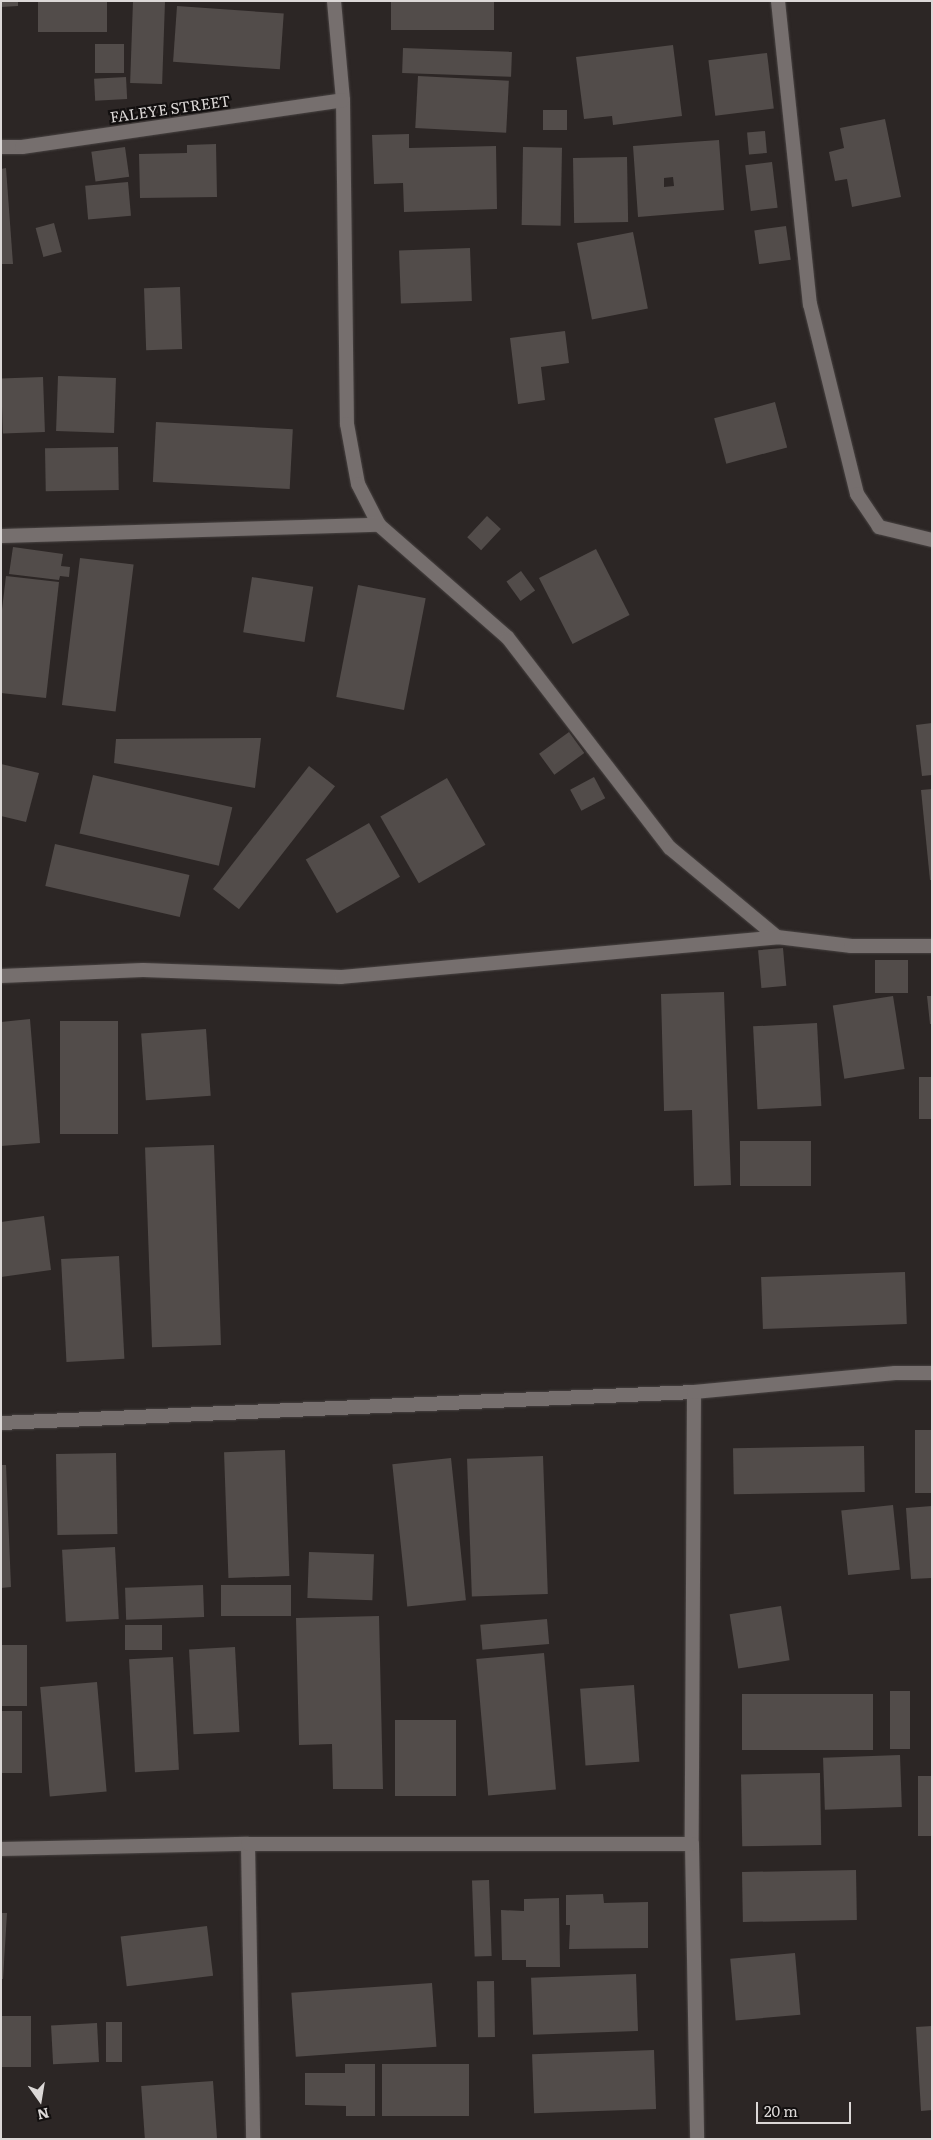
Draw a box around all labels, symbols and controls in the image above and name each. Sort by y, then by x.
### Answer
street label: FALEYE STREET [109,91,231,125]
north arrow [15,2075,65,2125]
scale bar [758,2092,853,2124]
text: 20 m [764,2099,798,2122]
text: N [35,2104,51,2126]

